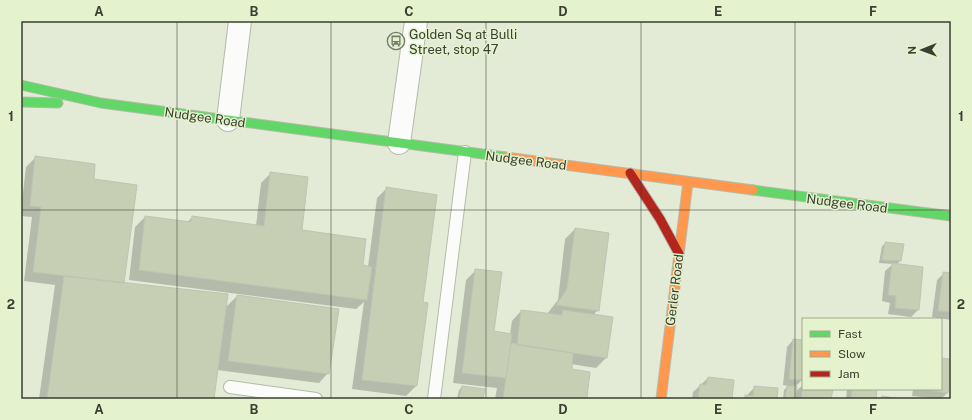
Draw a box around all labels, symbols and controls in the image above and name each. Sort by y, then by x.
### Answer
text: A [94,4,104,19]
text: B [250,4,259,19]
text: C [404,4,414,19]
text: D [558,4,568,19]
text: E [714,4,722,19]
text: F [869,4,877,19]
place label: Golden Sq at Bulli Street, stop 47 [409,27,517,57]
north arrow [902,30,942,70]
bus stop icon: Golden Sq at Bulli Street, stop 47 [386,31,406,51]
text: N [906,46,918,55]
street label: Nudgee Road [164,104,246,131]
text: 1 [8,109,14,124]
text: 1 [958,109,964,124]
street label: Nudgee Road [485,148,567,173]
street label: Nudgee Road [806,191,888,216]
street label: Gerler Road [663,253,686,327]
text: 2 [7,297,15,312]
text: 2 [957,297,965,312]
legend [802,318,942,390]
text: Fast [838,327,863,341]
text: Slow [838,347,866,361]
text: Jam [838,367,860,381]
text: A [94,402,104,417]
text: B [250,402,259,417]
text: C [404,402,414,417]
text: D [558,402,568,417]
text: E [714,402,722,417]
text: F [869,402,877,417]

